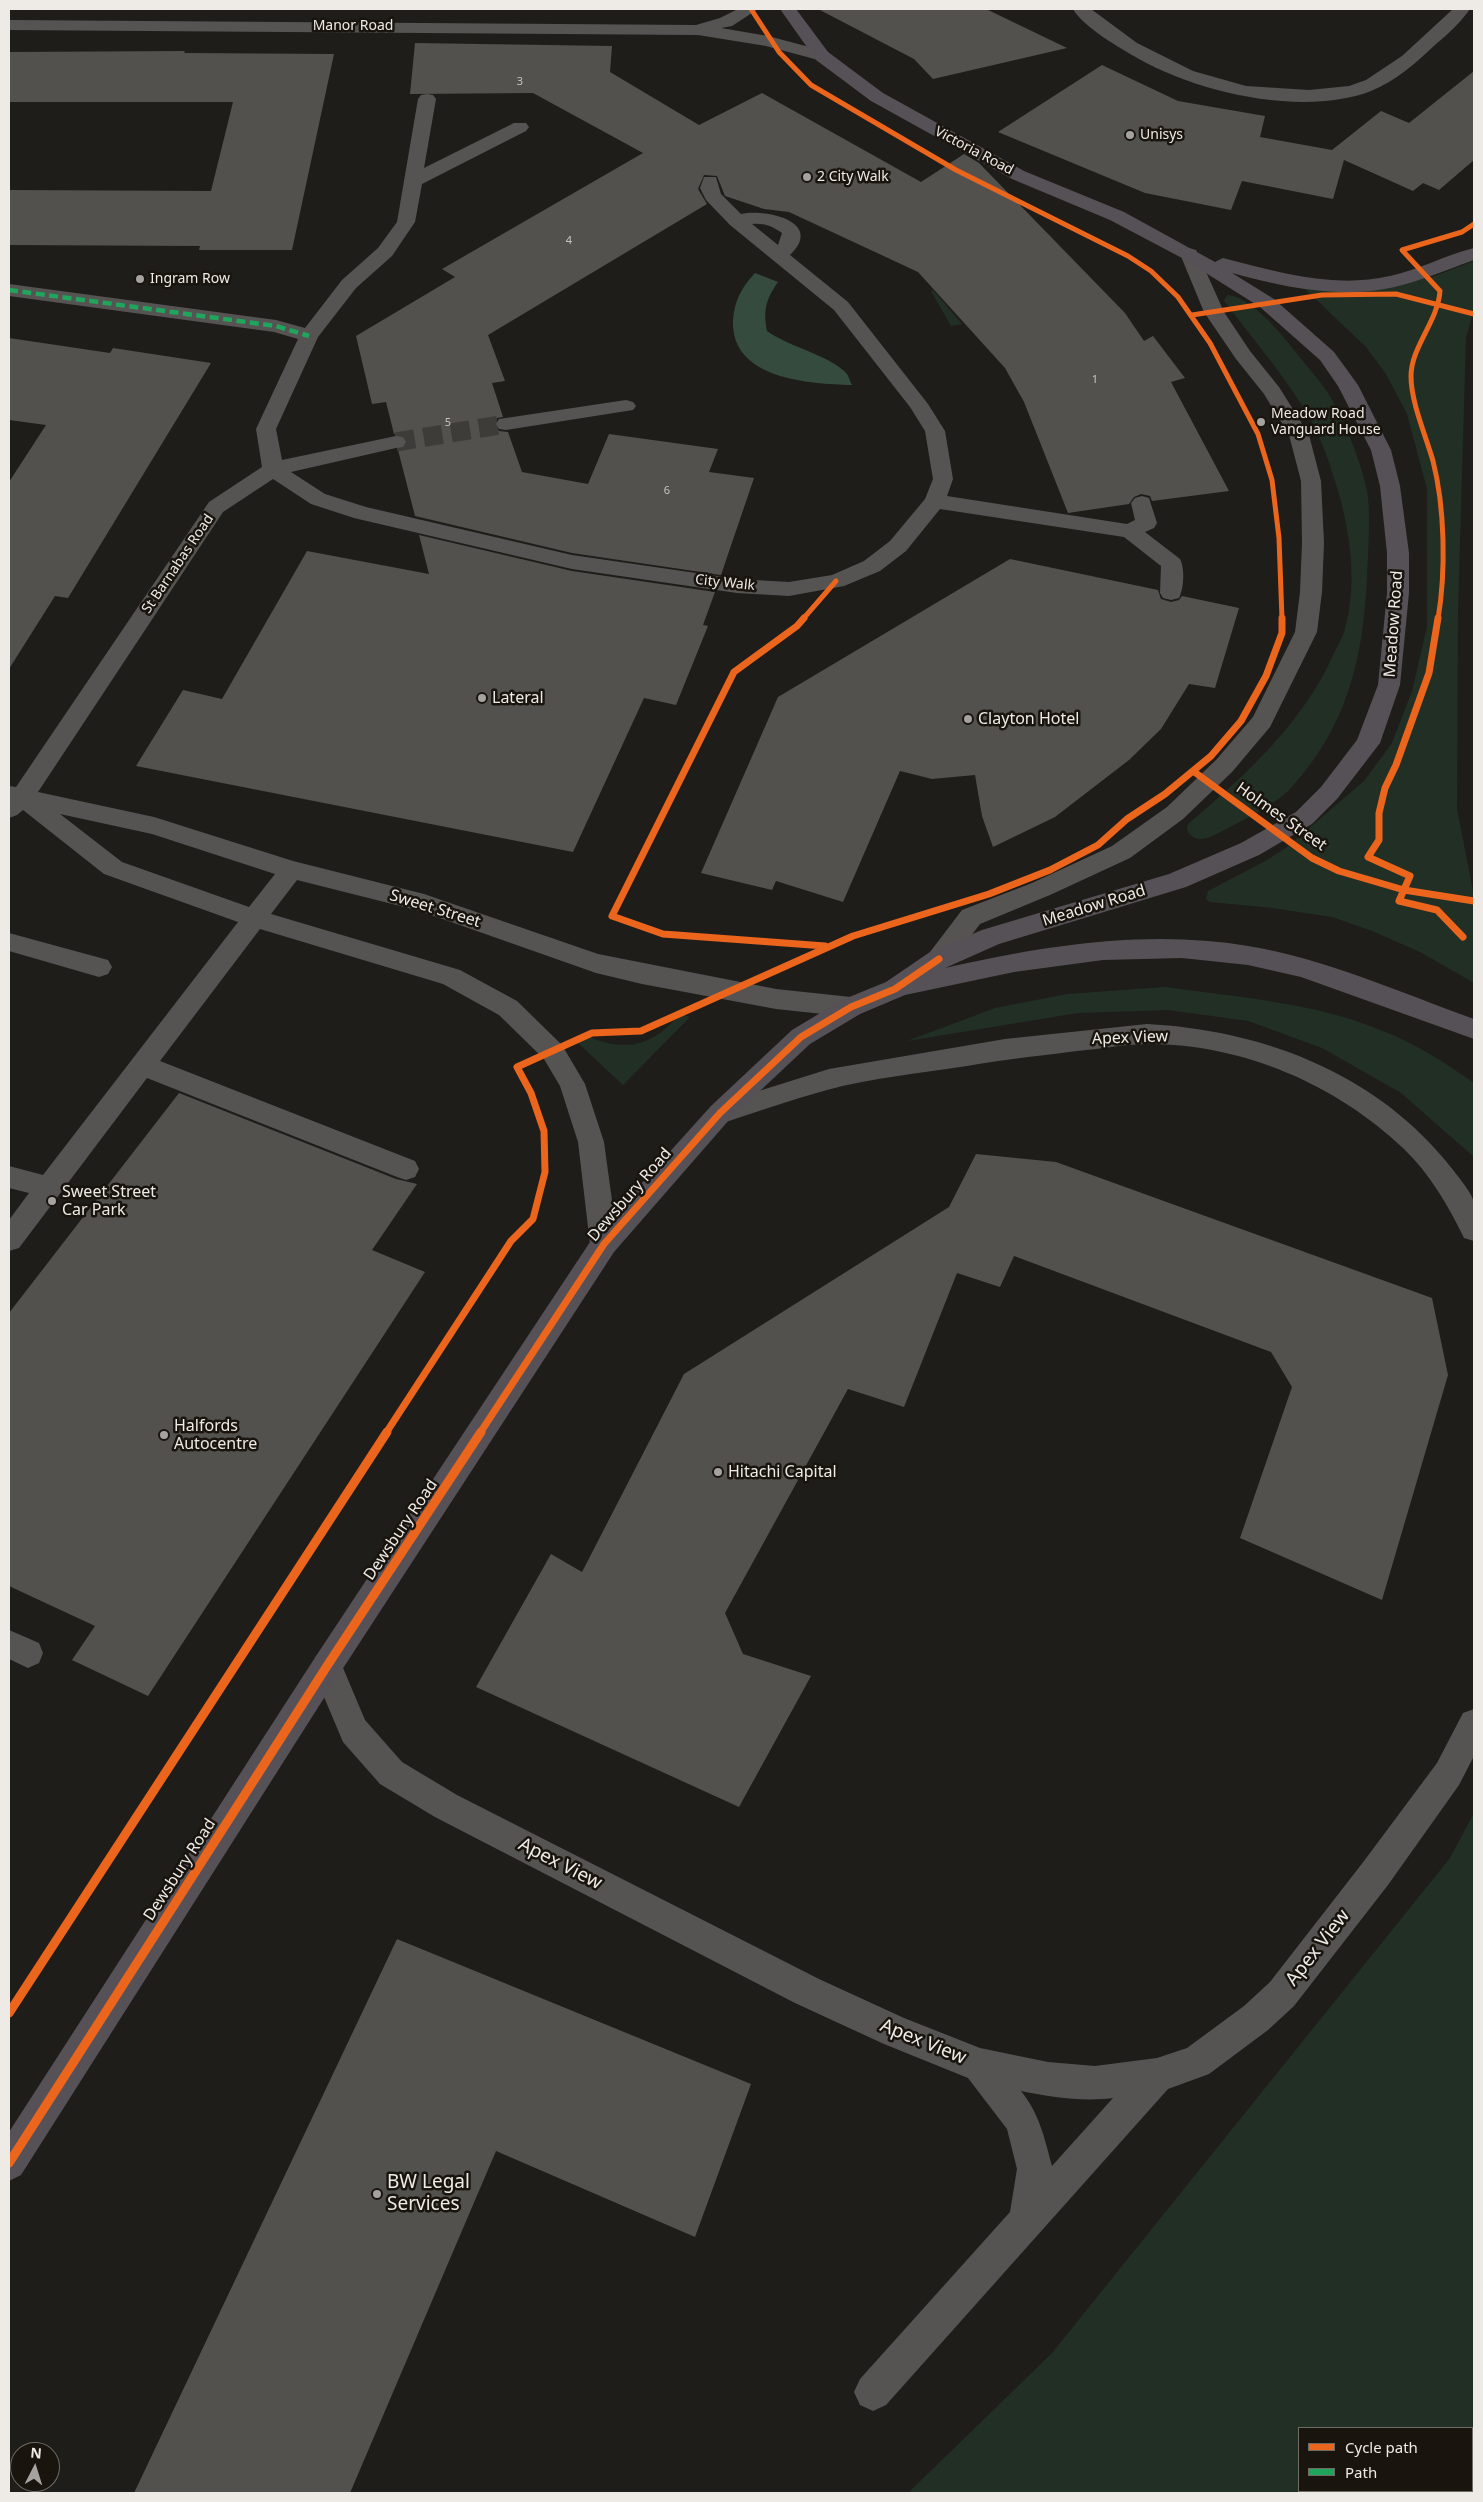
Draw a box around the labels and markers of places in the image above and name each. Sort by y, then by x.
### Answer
place label: Unisys [1140,127,1183,143]
marker: Unisys [1124,129,1136,141]
place label: 2 City Walk [817,169,889,185]
marker: 2 City Walk [801,171,813,183]
place label: Ingram Row [150,271,230,287]
marker: Ingram Row [134,273,146,285]
place label: Meadow Road Vanguard House [1271,406,1381,438]
marker: Meadow Road Vanguard House [1255,416,1267,428]
place label: Lateral [492,688,544,708]
marker: Lateral [476,692,488,704]
place label: Clayton Hotel [978,709,1079,729]
marker: Clayton Hotel [962,713,974,725]
place label: Sweet Street Car Park [62,1182,156,1220]
marker: Sweet Street Car Park [46,1195,58,1207]
place label: Halfords Autocentre [174,1416,257,1454]
marker: Halfords Autocentre [158,1429,170,1441]
place label: Hitachi Capital [728,1462,837,1482]
marker: Hitachi Capital [712,1466,724,1478]
place label: BW Legal Services [387,2172,470,2216]
marker: BW Legal Services [371,2188,383,2200]

